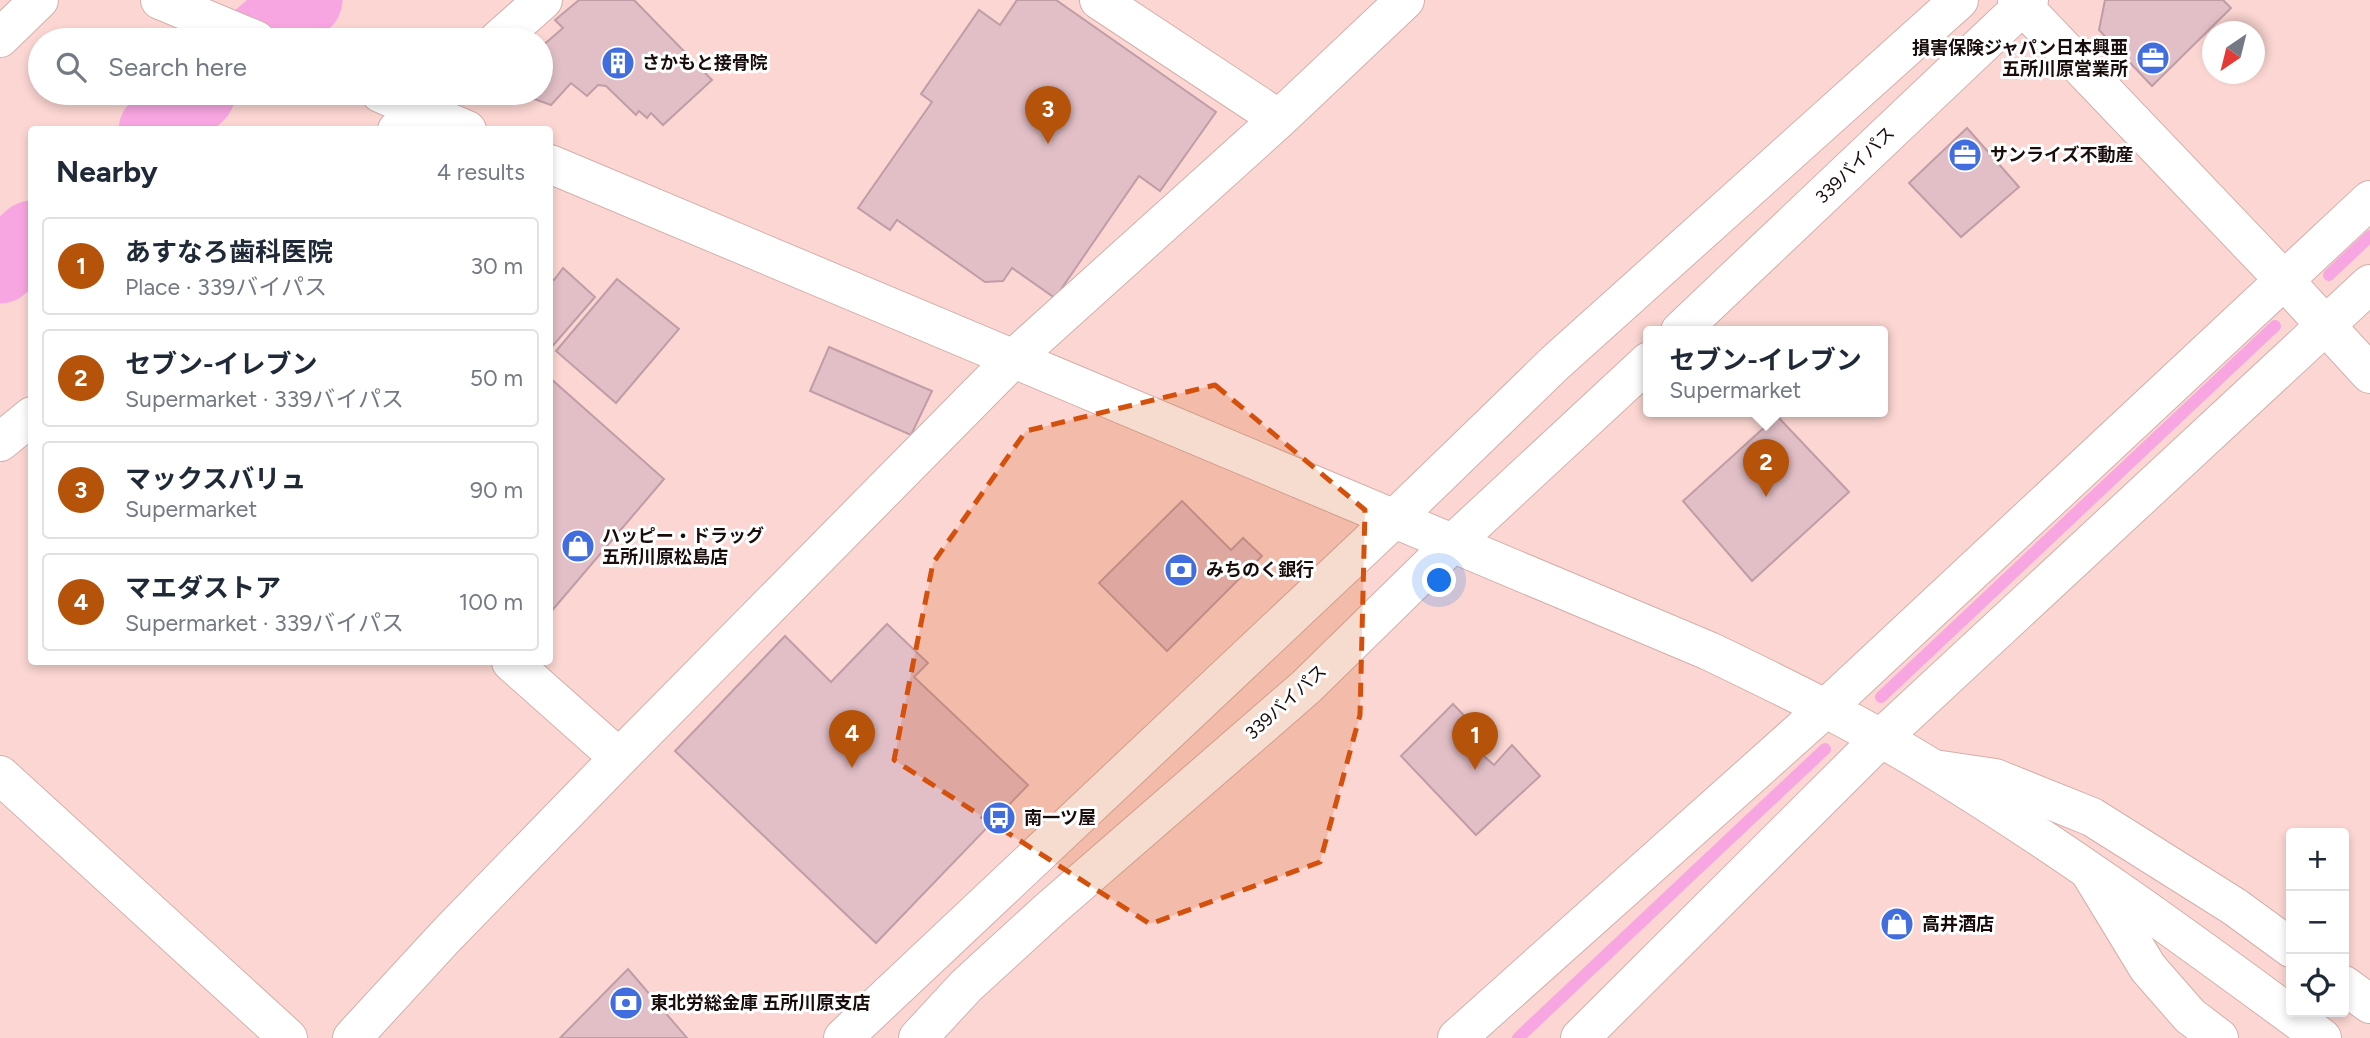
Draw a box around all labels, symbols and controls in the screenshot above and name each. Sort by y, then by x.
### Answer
north arrow [2202,21,2265,84]
search box [28,28,553,105]
place label: 損害保険ジャパン日本興亜 五所川原営業所 [1912,37,2128,80]
office icon: 損害保険ジャパン日本興亜 五所川原営業所 [2134,39,2172,77]
building icon: さかもと接骨院 [599,44,637,82]
icon: search [52,48,90,86]
text: Search here [108,51,247,83]
place label: さかもと接骨院 [642,52,768,74]
pin: 3 [1025,86,1071,144]
street label: 339バイパス [1811,122,1899,208]
office icon: サンライズ不動産 [1946,136,1984,174]
place label: サンライズ不動産 [1990,144,2133,166]
text: Nearby [56,153,158,190]
text: 4 results [437,158,525,186]
text: あすなろ歯科医院 [125,236,333,268]
text: 1 [76,252,86,280]
text: 30 m [470,252,523,280]
text: Place · 339バイパス [125,273,327,301]
popup [1643,326,1888,417]
text: セブン-イレブン [1669,344,1862,376]
text: セブン-イレブン [125,348,318,380]
text: 2 [74,364,88,392]
text: 50 m [470,364,523,392]
text: Supermarket [1669,376,1801,404]
text: Supermarket · 339バイパス [125,385,404,413]
pin: 2 [1743,439,1789,497]
text: マックスバリュ [125,463,306,495]
text: 3 [75,476,87,504]
text: 90 m [470,476,523,504]
text: Supermarket [125,495,257,523]
place label: ハッピー・ドラッグ 五所川原松島店 [602,525,764,568]
shop icon: ハッピー・ドラッグ 五所川原松島店 [559,527,597,565]
bank icon: みちのく銀行 [1162,551,1200,589]
place label: みちのく銀行 [1206,559,1314,581]
your location [1422,563,1456,597]
text: マエダストア [125,572,281,604]
text: 4 [74,588,88,616]
text: 100 m [459,588,523,616]
text: Supermarket · 339バイパス [125,609,404,637]
street label: 339バイパス [1241,660,1331,744]
pin: 4 [829,710,875,768]
pin: 1 [1452,712,1498,770]
bus stop icon: 南一ツ屋 [980,799,1018,837]
place label: 南一ツ屋 [1024,807,1096,829]
map controls [2286,828,2349,1017]
button: + [2286,828,2349,891]
button: − [2286,891,2349,954]
shop icon: 高井酒店 [1878,905,1916,943]
place label: 高井酒店 [1922,913,1994,935]
button: locate [2286,954,2349,1017]
bank icon: 東北労総金庫 五所川原支店 [607,984,645,1022]
place label: 東北労総金庫 五所川原支店 [650,992,870,1014]

